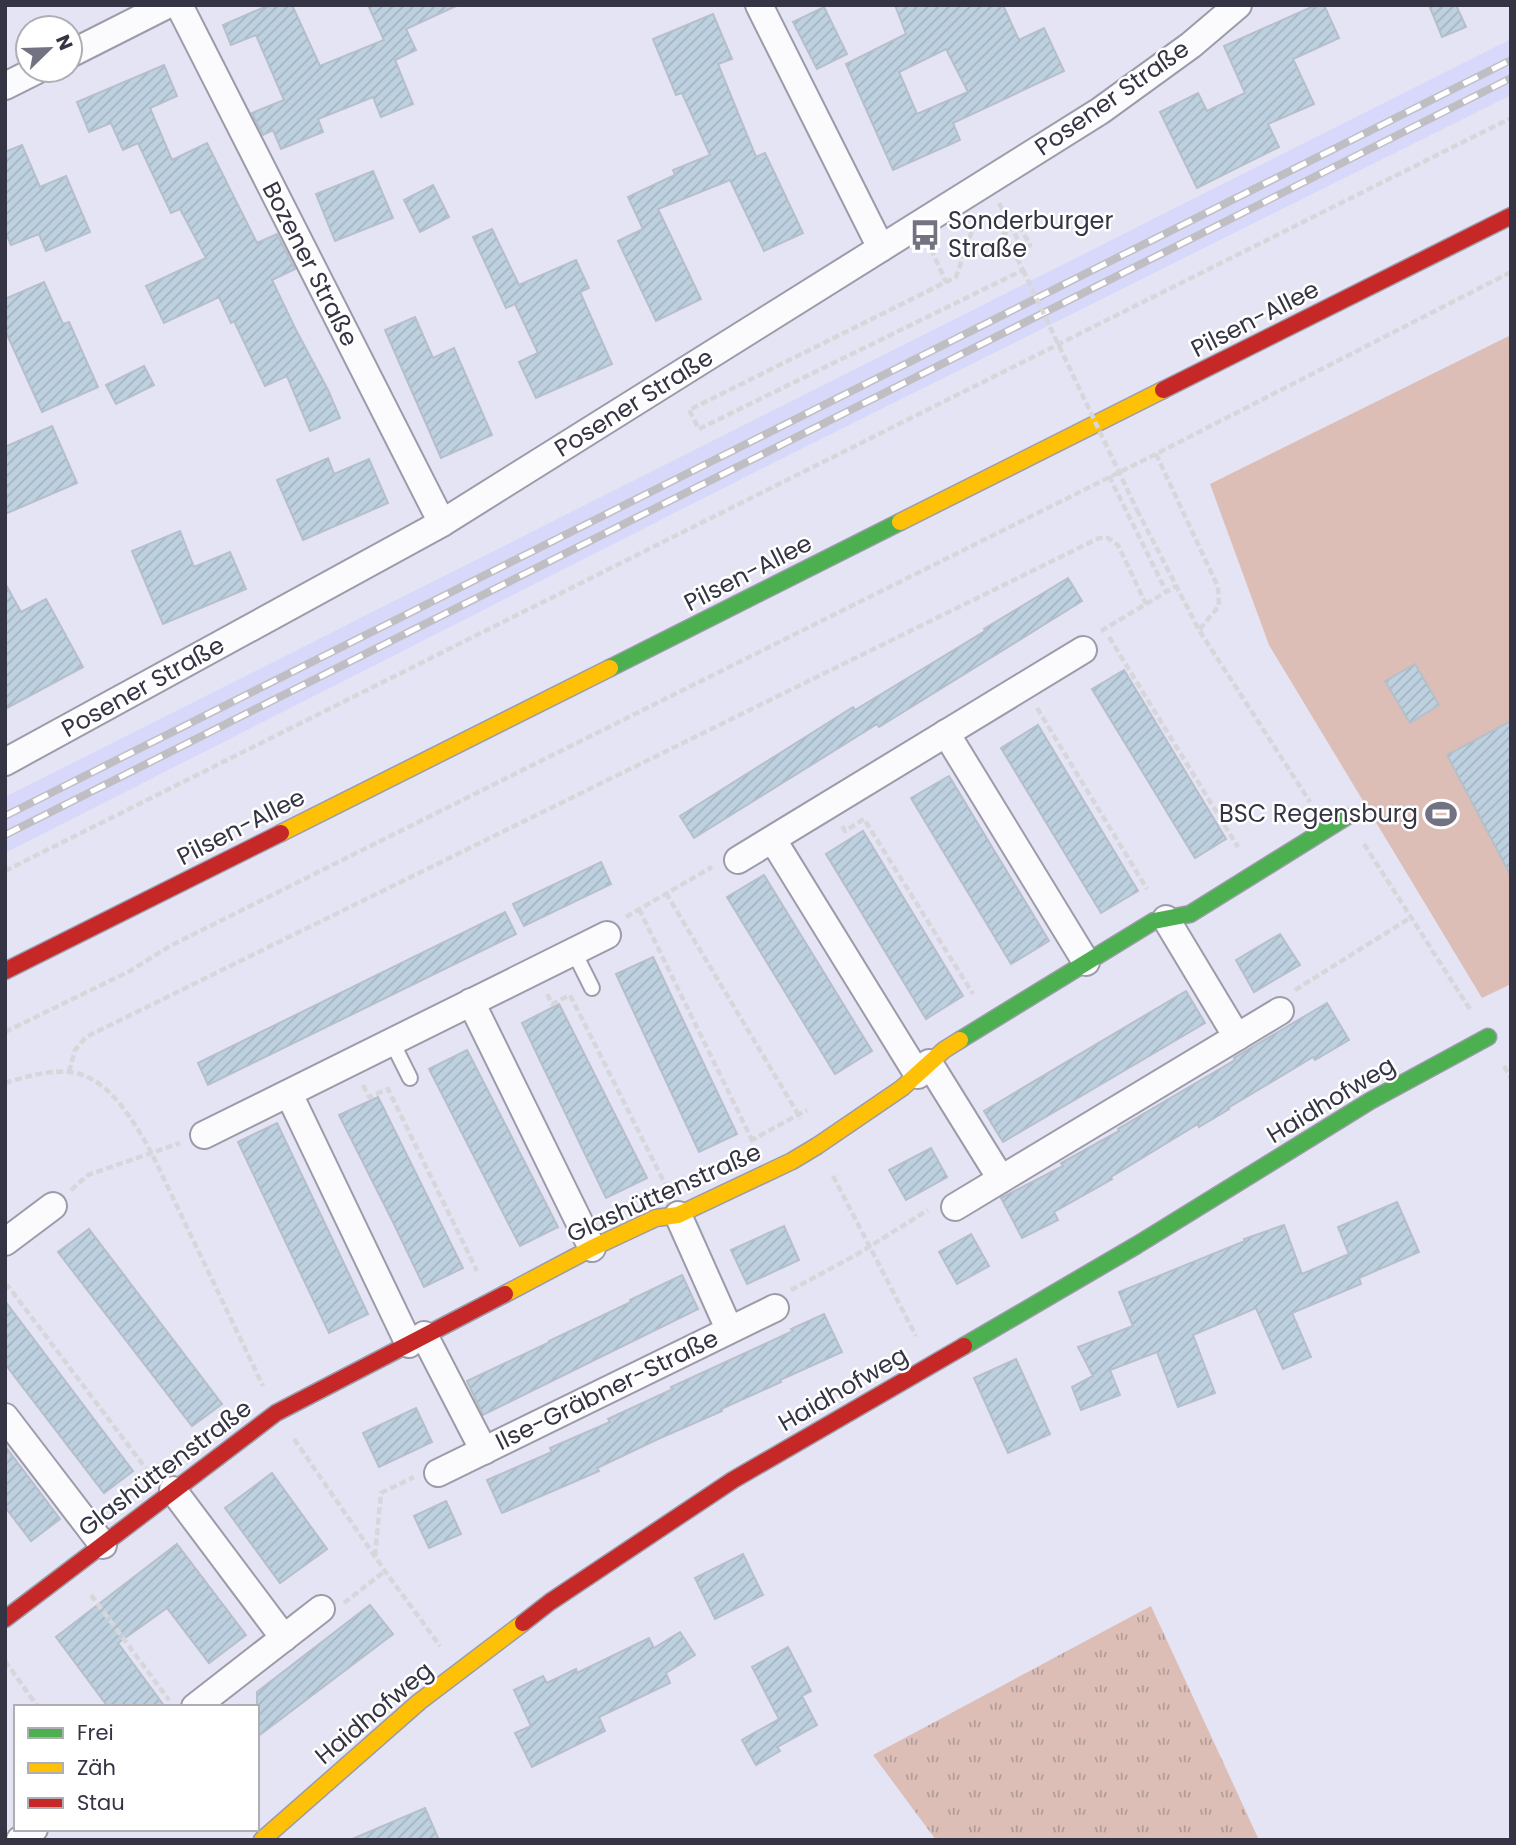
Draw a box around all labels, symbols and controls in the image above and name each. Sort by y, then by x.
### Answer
north arrow [14,14,84,84]
text: N [49,31,79,54]
street label: Posener Straße [1028,32,1196,163]
street label: Bozener Straße [255,176,366,352]
place label: Sonderburger Straße [948,204,1114,265]
bus stop icon: Sonderburger Straße [908,218,942,252]
street label: Pilsen-Allee [1185,272,1324,365]
street label: Posener Straße [548,340,719,465]
street label: Pilsen-Allee [678,526,817,619]
street label: Posener Straße [55,628,230,745]
street label: Pilsen-Allee [171,780,310,873]
place label: BSC Regensburg [1219,797,1418,830]
sports icon: BSC Regensburg [1424,797,1458,831]
street label: Haidhofweg [1260,1048,1401,1151]
street label: Glashüttenstraße [561,1135,766,1250]
street label: Ilse-Gräbner-Straße [490,1321,724,1458]
street label: Haidhofweg [772,1338,914,1439]
street label: Glashüttenstraße [71,1391,258,1544]
street label: Haidhofweg [308,1654,440,1772]
legend [14,1705,259,1831]
text: Frei [77,1718,114,1747]
text: Zäh [77,1753,116,1782]
text: Stau [77,1788,125,1817]

